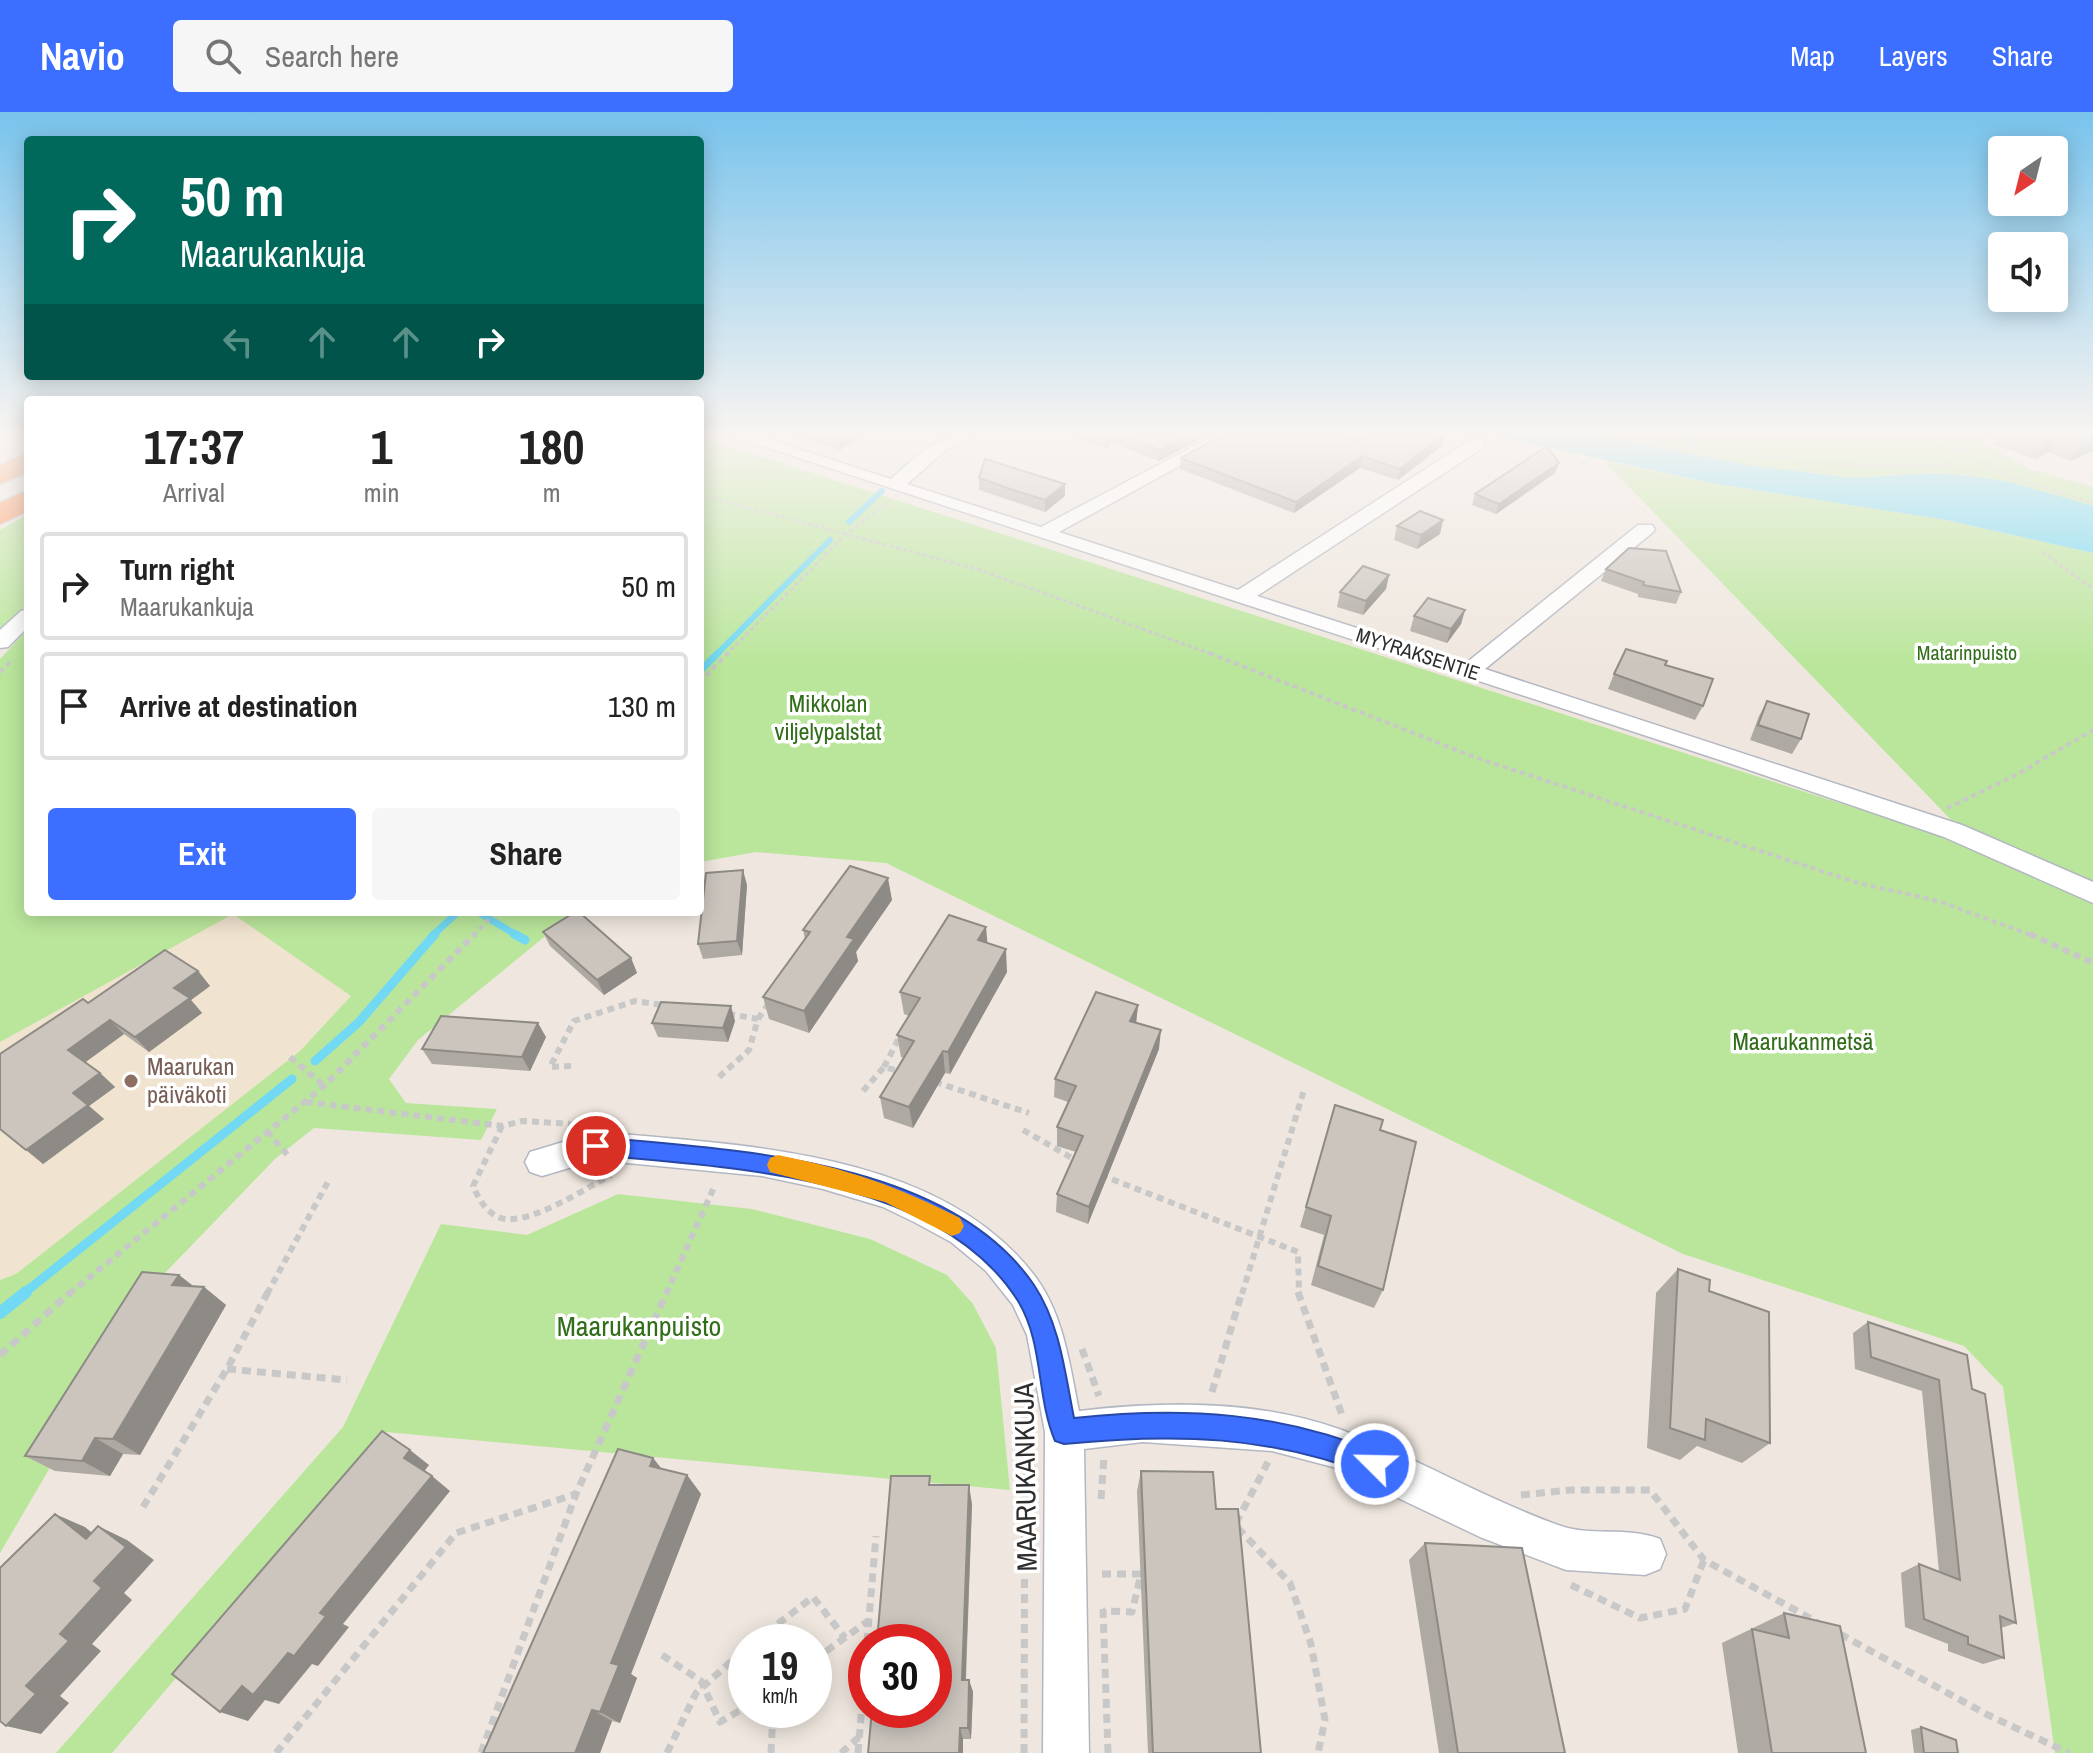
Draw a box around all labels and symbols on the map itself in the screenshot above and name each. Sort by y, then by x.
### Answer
north arrow [1988,136,2068,216]
street label: MYYRAKSENTIE [1353,621,1483,686]
park label: Matarinpuisto [1917,639,2017,666]
park label: Mikkolan viljelypalstat [774,687,882,747]
park label: Maarukanmetsä [1732,1025,1874,1057]
place label: Maarukan päiväkoti [147,1050,235,1110]
marker: Maarukan päiväkoti [122,1072,140,1090]
pin [562,1112,630,1180]
park label: Maarukanpuisto [557,1307,721,1345]
street label: MAARUKANKUJA [1004,1382,1046,1572]
position arrow [1333,1422,1417,1506]
speed limit sign: 30 [848,1624,952,1728]

